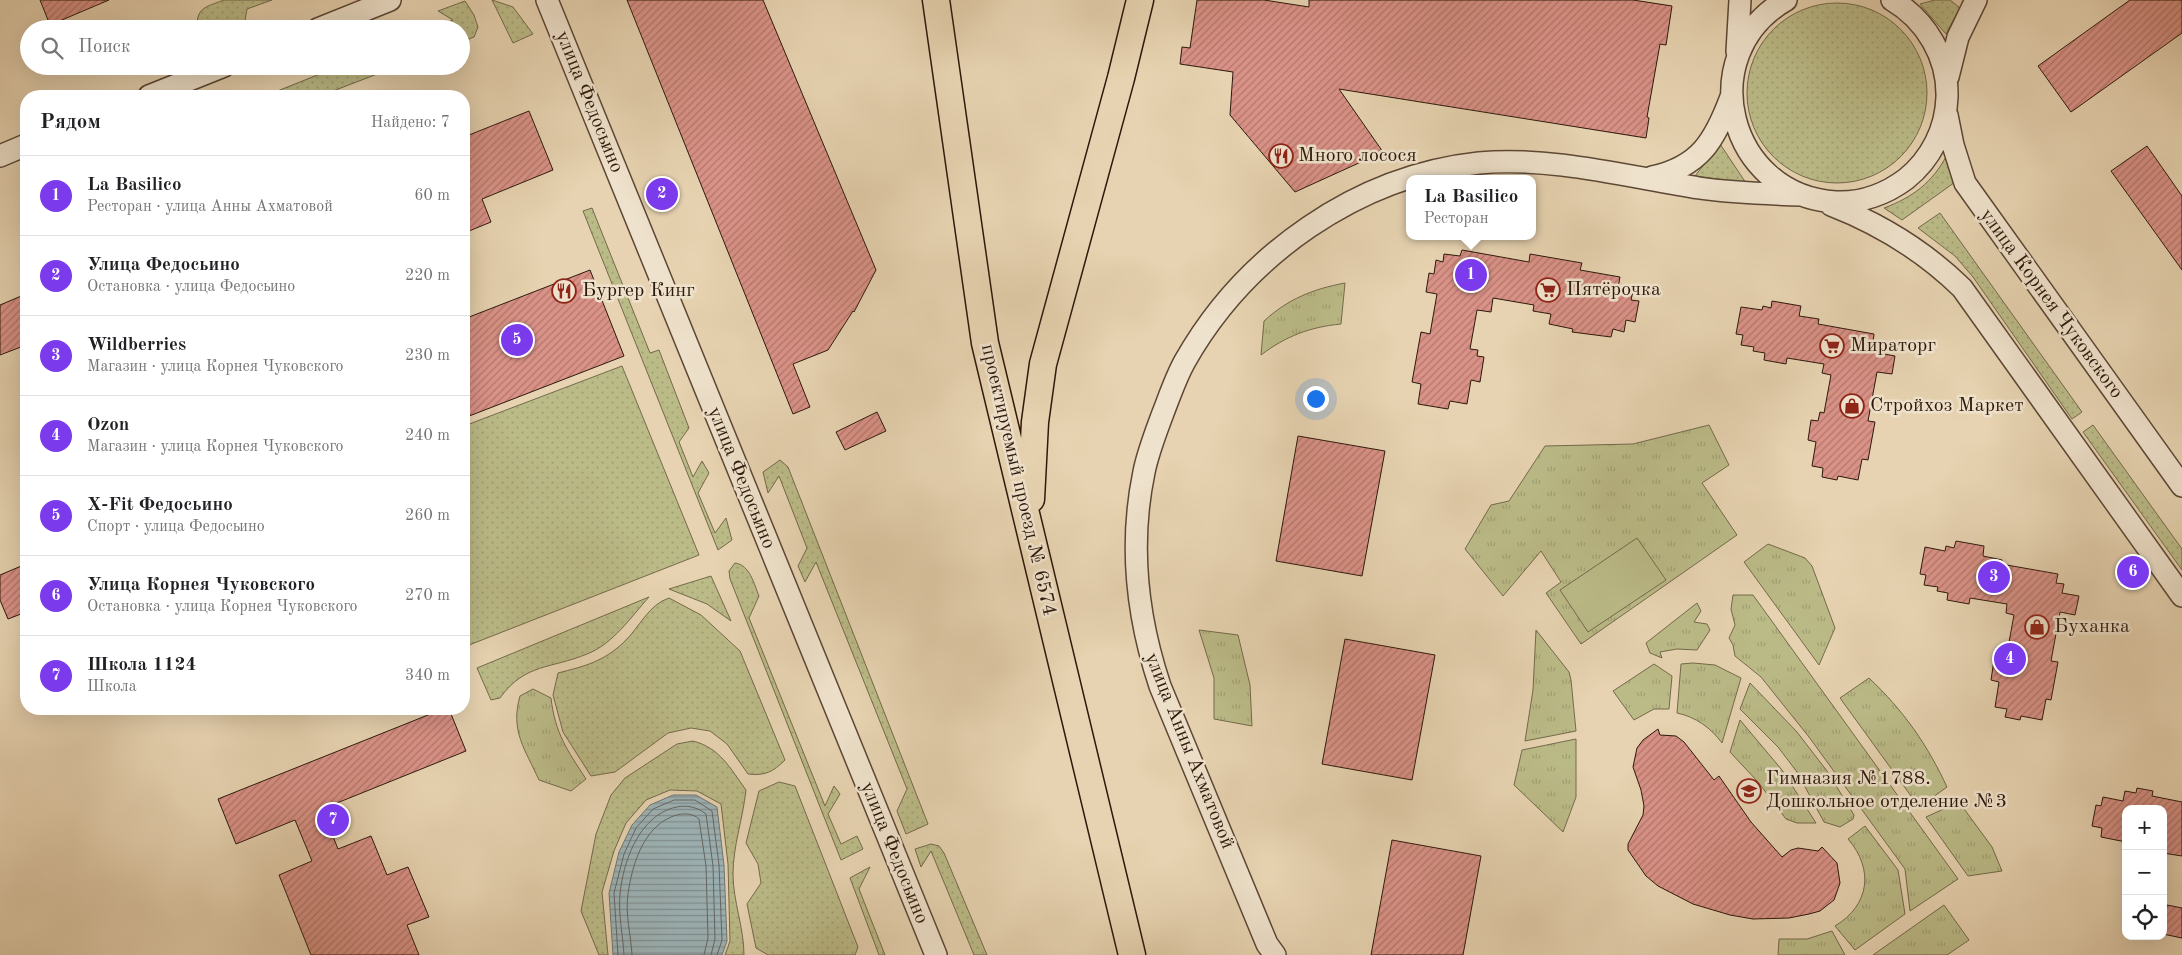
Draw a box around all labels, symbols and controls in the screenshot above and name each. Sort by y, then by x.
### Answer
search box [20,20,470,75]
street label: улица Федосьино [551,28,627,176]
icon: search [38,34,66,62]
text: Поиск [78,38,130,57]
text: Рядом [40,112,101,133]
text: Найдено: 7 [371,115,450,131]
restaurant icon: Много лосося [1268,143,1294,169]
place label: Много лосося [1298,146,1417,166]
pin: 2 [646,175,678,213]
popup [1406,175,1536,240]
text: La Basilico [87,176,182,195]
text: 1 [51,188,61,204]
text: 60 m [414,188,450,204]
text: La Basilico [1424,188,1518,207]
text: Ресторан · улица Анны Ахматовой [87,199,333,215]
street label: улица Корнея Чуковского [1976,206,2126,402]
text: Ресторан [1424,211,1488,227]
text: Улица Федосьино [87,256,240,275]
pin: 1 [1455,256,1487,294]
text: 2 [51,268,61,284]
text: 220 m [405,268,450,284]
supermarket icon: Пятёрочка [1535,277,1561,303]
restaurant icon: Бургер Кинг [551,278,577,304]
text: Остановка · улица Федосьино [87,279,295,295]
place label: Пятёрочка [1566,280,1661,300]
place label: Бургер Кинг [582,281,695,301]
pin: 5 [501,321,533,359]
supermarket icon: Мираторг [1819,333,1845,359]
text: Wildberries [87,336,186,355]
place label: Мираторг [1850,336,1936,356]
street label: проектируемый проезд № 6574 [977,342,1059,618]
text: 3 [51,348,61,364]
text: 230 m [405,348,450,364]
text: Магазин · улица Корнея Чуковского [87,359,344,375]
your location [1303,386,1329,412]
shop icon: Стройхоз Маркет [1839,393,1865,419]
place label: Стройхоз Маркет [1870,396,2024,416]
street label: улица Федосьино [703,404,779,552]
text: Ozon [87,416,129,435]
text: 4 [51,428,61,444]
text: 240 m [405,428,450,444]
text: Магазин · улица Корнея Чуковского [87,439,344,455]
text: X-Fit Федосьино [87,496,233,515]
text: 5 [51,508,61,524]
text: 260 m [405,508,450,524]
text: Спорт · улица Федосьино [87,519,265,535]
pin: 6 [2117,553,2149,591]
pin: 3 [1978,558,2010,596]
text: Улица Корнея Чуковского [87,576,315,595]
text: 6 [51,588,61,604]
text: 270 m [405,588,450,604]
text: Остановка · улица Корнея Чуковского [87,599,357,615]
shop icon: Буханка [2024,614,2050,640]
place label: Буханка [2054,617,2130,637]
pin: 4 [1994,640,2026,678]
street label: улица Анны Ахматовой [1140,650,1238,852]
text: Школа 1124 [87,656,197,675]
text: 7 [51,668,61,684]
text: 340 m [405,668,450,684]
text: Школа [87,679,137,695]
place label: Гимназия №1788. Дошкольное отделение №3 [1766,769,2007,812]
school or university icon: Гимназия №1788. Дошкольное отделение №3 [1736,778,1762,804]
street label: улица Федосьино [856,779,932,927]
pin: 7 [317,801,349,839]
map controls [2122,805,2167,940]
button: + [2122,805,2167,850]
button: − [2122,850,2167,895]
button: locate [2122,895,2167,940]

